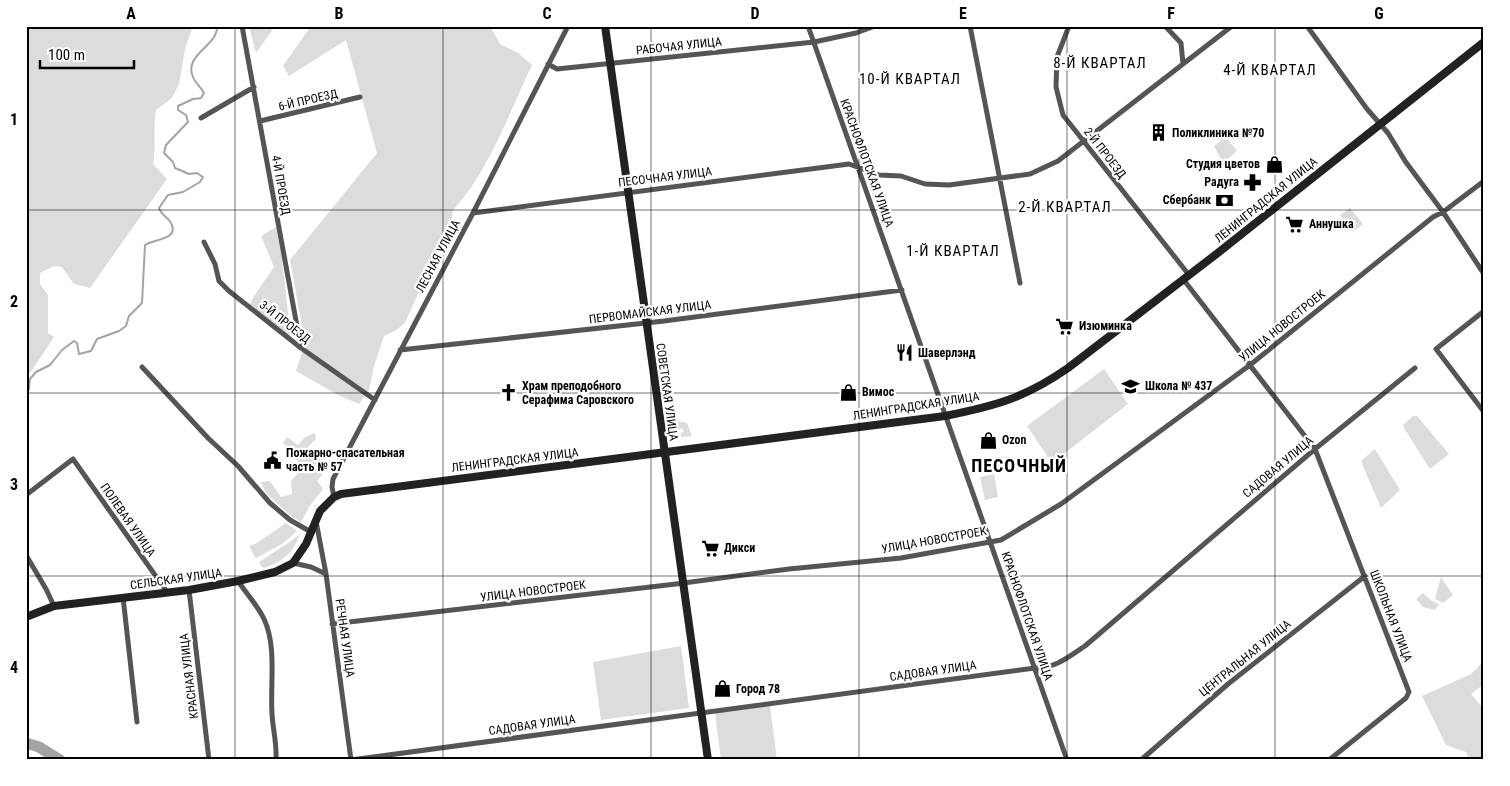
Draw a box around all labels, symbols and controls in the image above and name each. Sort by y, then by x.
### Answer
text: A [126,4,136,23]
text: B [335,4,344,23]
text: C [542,4,552,23]
text: D [750,4,760,23]
text: E [959,4,967,23]
text: F [1167,4,1175,23]
text: G [1374,4,1384,23]
street label: РАБОЧАЯ УЛИЦА [635,35,723,57]
scale bar [40,38,134,70]
text: 100 m [48,46,85,64]
district label: 8-Й КВАРТАЛ [1053,54,1147,72]
district label: 4-Й КВАРТАЛ [1223,61,1317,79]
district label: 10-Й КВАРТАЛ [859,70,961,88]
street label: 6-Й ПРОЕЗД [277,85,339,114]
street label: КРАСНОФЛОТСКАЯ УЛИЦА [837,97,897,229]
text: 1 [10,110,18,129]
building icon: Поликлиника №70 [1148,123,1168,143]
street label: 2-Й ПРОЕЗД [1081,124,1130,181]
place label: Поликлиника №70 [1172,126,1264,140]
street label: 4-Й ПРОЕЗД [269,154,294,216]
street label: ЛЕНИНГРАДСКАЯ УЛИЦА [1212,154,1320,246]
shop icon: Студия цветов [1264,154,1284,174]
place label: Студия цветов [1186,157,1260,171]
street label: ПЕСОЧНАЯ УЛИЦА [617,164,713,190]
pharmacy icon: Радуга [1243,172,1263,192]
place label: Радуга [1204,175,1239,189]
bank icon: Сбербанк [1215,190,1235,210]
place label: Сбербанк [1163,193,1211,207]
district label: 2-Й КВАРТАЛ [1018,198,1112,216]
supermarket icon: Аннушка [1285,214,1305,234]
street label: ЛЕСНАЯ УЛИЦА [413,217,463,295]
place label: Аннушка [1309,217,1354,231]
district label: 1-Й КВАРТАЛ [906,242,1000,260]
street label: УЛИЦА НОВОСТРОЕК [1236,287,1328,365]
text: 2 [10,292,18,311]
street label: 3-Й ПРОЕЗД [257,297,314,346]
street label: ПЕРВОМАЙСКАЯ УЛИЦА [588,297,712,326]
supermarket icon: Изюминка [1055,316,1075,336]
place label: Изюминка [1079,319,1132,333]
street label: СОВЕТСКАЯ УЛИЦА [653,342,681,442]
restaurant icon: Шаверлэнд [894,343,914,363]
place label: Шаверлэнд [918,346,976,360]
school or university icon: Школа № 437 [1121,376,1141,396]
place label: Храм преподобного Серафима Саровского [522,379,634,407]
place label: Школа № 437 [1145,379,1212,393]
shop icon: Вимос [838,382,858,402]
church icon: Храм преподобного Серафима Саровского [498,383,518,403]
place label: Вимос [862,385,895,399]
street label: ЛЕНИНГРАДСКАЯ УЛИЦА [852,389,980,423]
shop icon: Ozon [978,430,998,450]
place label: Ozon [1002,433,1027,447]
street label: САДОВАЯ УЛИЦА [1240,433,1316,501]
street label: ЛЕНИНГРАДСКАЯ УЛИЦА [451,445,579,475]
place label: Пожарно-спасательная часть № 57 [286,446,405,474]
public building icon: Пожарно-спасательная часть № 57 [262,450,282,470]
district label: ПЕСОЧНЫЙ [971,455,1067,476]
text: 3 [10,475,18,494]
street label: ПОЛЕВАЯ УЛИЦА [97,481,159,560]
street label: УЛИЦА НОВОСТРОЕК [880,524,988,556]
supermarket icon: Дикси [700,538,720,558]
place label: Дикси [724,541,755,555]
street label: КРАСНОФЛОТСКАЯ УЛИЦА [998,550,1056,682]
street label: СЕЛЬСКАЯ УЛИЦА [129,566,223,592]
street label: ШКОЛЬНАЯ УЛИЦА [1367,568,1415,664]
street label: УЛИЦА НОВОСТРОЕК [479,578,587,604]
street label: РЕЧНАЯ УЛИЦА [333,598,357,678]
street label: ЦЕНТРАЛЬНАЯ УЛИЦА [1196,617,1294,699]
street label: КРАСНАЯ УЛИЦА [177,632,201,720]
text: 4 [10,658,18,677]
street label: САДОВАЯ УЛИЦА [889,658,977,684]
shop icon: Город 78 [712,679,732,699]
place label: Город 78 [736,682,780,696]
street label: САДОВАЯ УЛИЦА [488,712,576,738]

